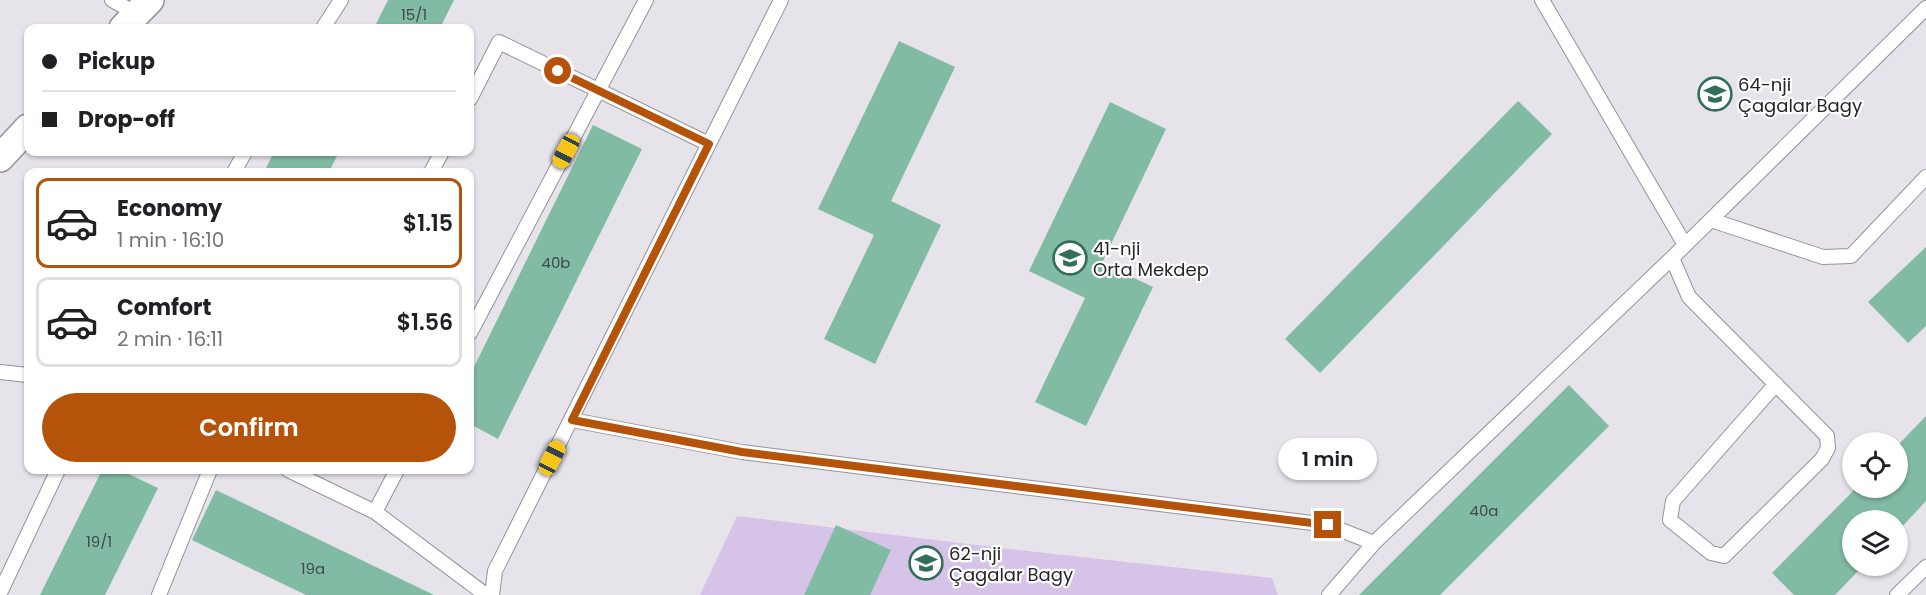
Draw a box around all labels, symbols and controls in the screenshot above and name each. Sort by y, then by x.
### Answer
house number: 15/1 [401,4,427,25]
text: Pickup [78,46,155,77]
route start [544,57,571,84]
place label: 64-nji Çagalar Bagy [1738,72,1862,118]
school or university icon: 64-nji Çagalar Bagy [1697,76,1733,112]
text: Drop-off [78,104,175,135]
car [550,131,582,171]
text: Economy [117,193,222,224]
icon: car [45,196,99,250]
text: $1.15 [403,208,453,239]
text: 1 min · 16:10 [117,226,224,254]
place label: 41-nji Orta Mekdep [1093,236,1209,282]
school or university icon: 41-nji Orta Mekdep [1052,240,1088,276]
house number: 40b [542,252,571,273]
text: Comfort [117,292,211,323]
icon: car [45,295,99,349]
text: $1.56 [397,307,453,338]
text: 2 min · 16:11 [117,325,223,353]
button: Confirm [42,393,456,462]
map controls [1842,432,1908,576]
button: locate [1842,432,1908,498]
car [536,438,568,478]
callout: 1 min [1278,438,1378,480]
text: 1 min [1302,445,1353,473]
house number: 40a [1470,500,1499,521]
button: layers [1842,510,1908,576]
route end [1314,511,1341,538]
house number: 19/1 [86,531,112,552]
place label: 62-nji Çagalar Bagy [949,541,1073,587]
school or university icon: 62-nji Çagalar Bagy [908,545,944,581]
house number: 19a [301,558,325,579]

